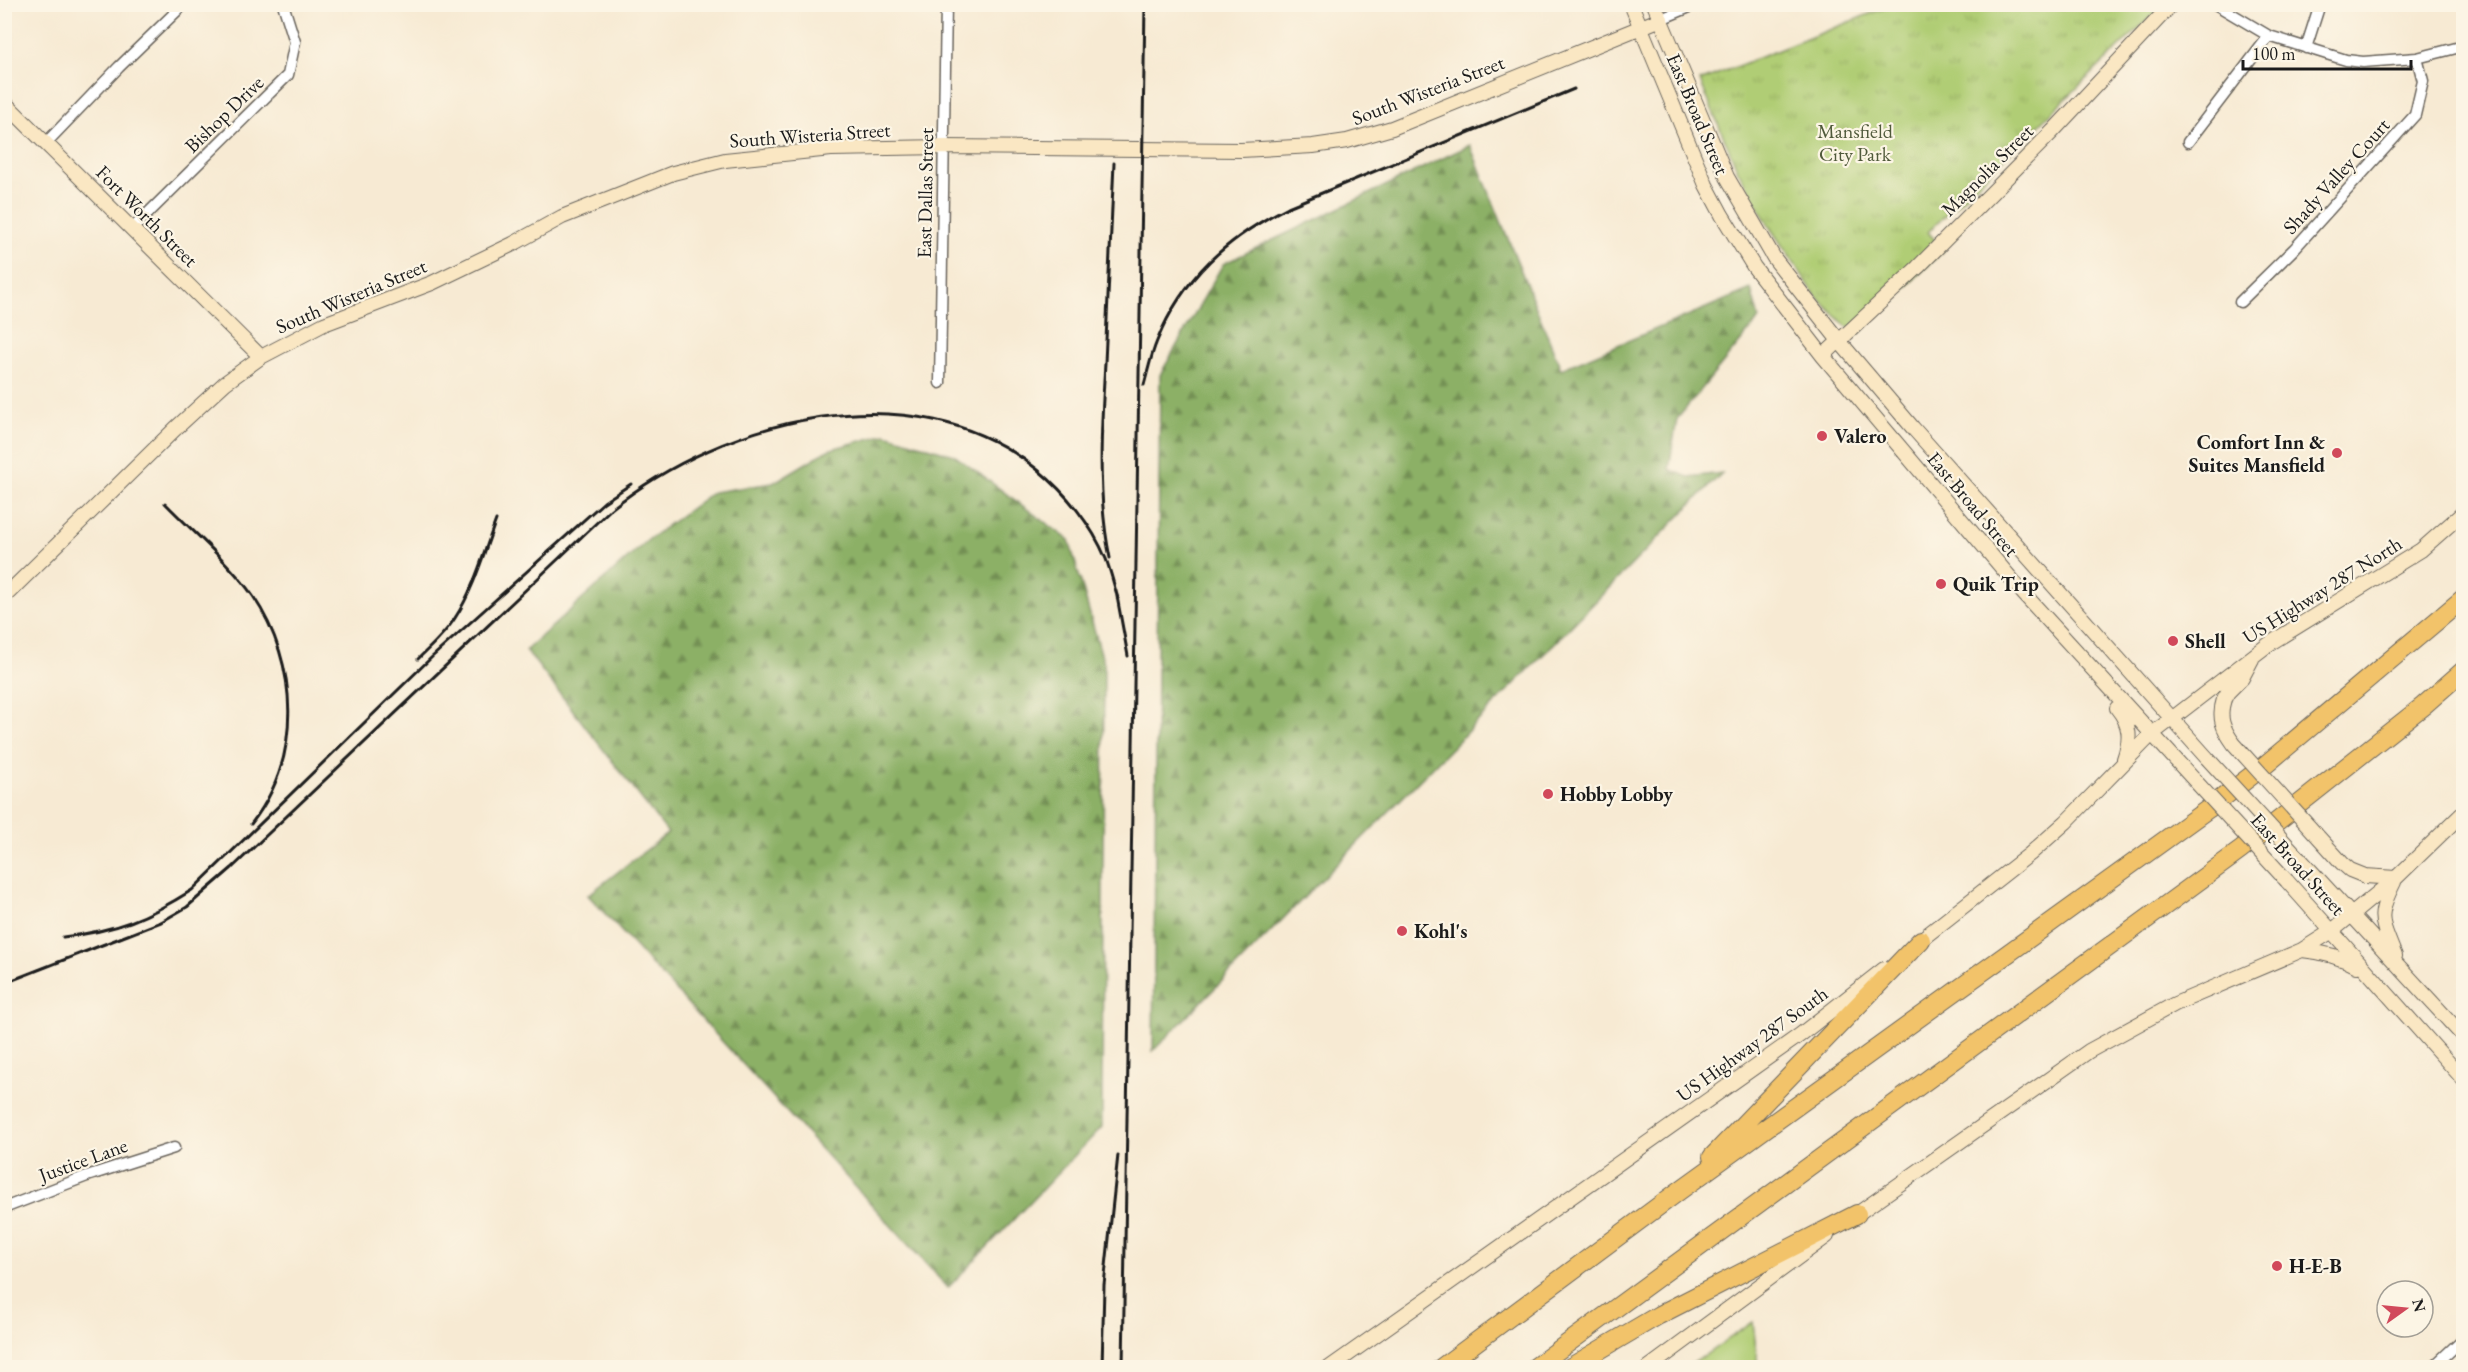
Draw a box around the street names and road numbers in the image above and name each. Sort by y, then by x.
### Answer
street label: South Wisteria Street [1348,49,1509,131]
street label: East Broad Street [1661,49,1736,179]
street label: Bishop Drive [179,70,269,158]
street label: Shady Valley Court [2277,112,2396,240]
street label: South Wisteria Street [729,116,892,154]
street label: Magnolia Street [1935,118,2039,222]
street label: East Dallas Street [911,127,939,258]
street label: Fort Worth Street [90,159,204,273]
street label: South Wisteria Street [272,252,431,339]
street label: East Broad Street [1921,446,2025,562]
street label: US Highway 287 North [2237,530,2407,650]
street label: East Broad Street [2245,807,2351,921]
street label: US Highway 287 South [1671,980,1833,1108]
street label: Justice Lane [33,1132,131,1189]

